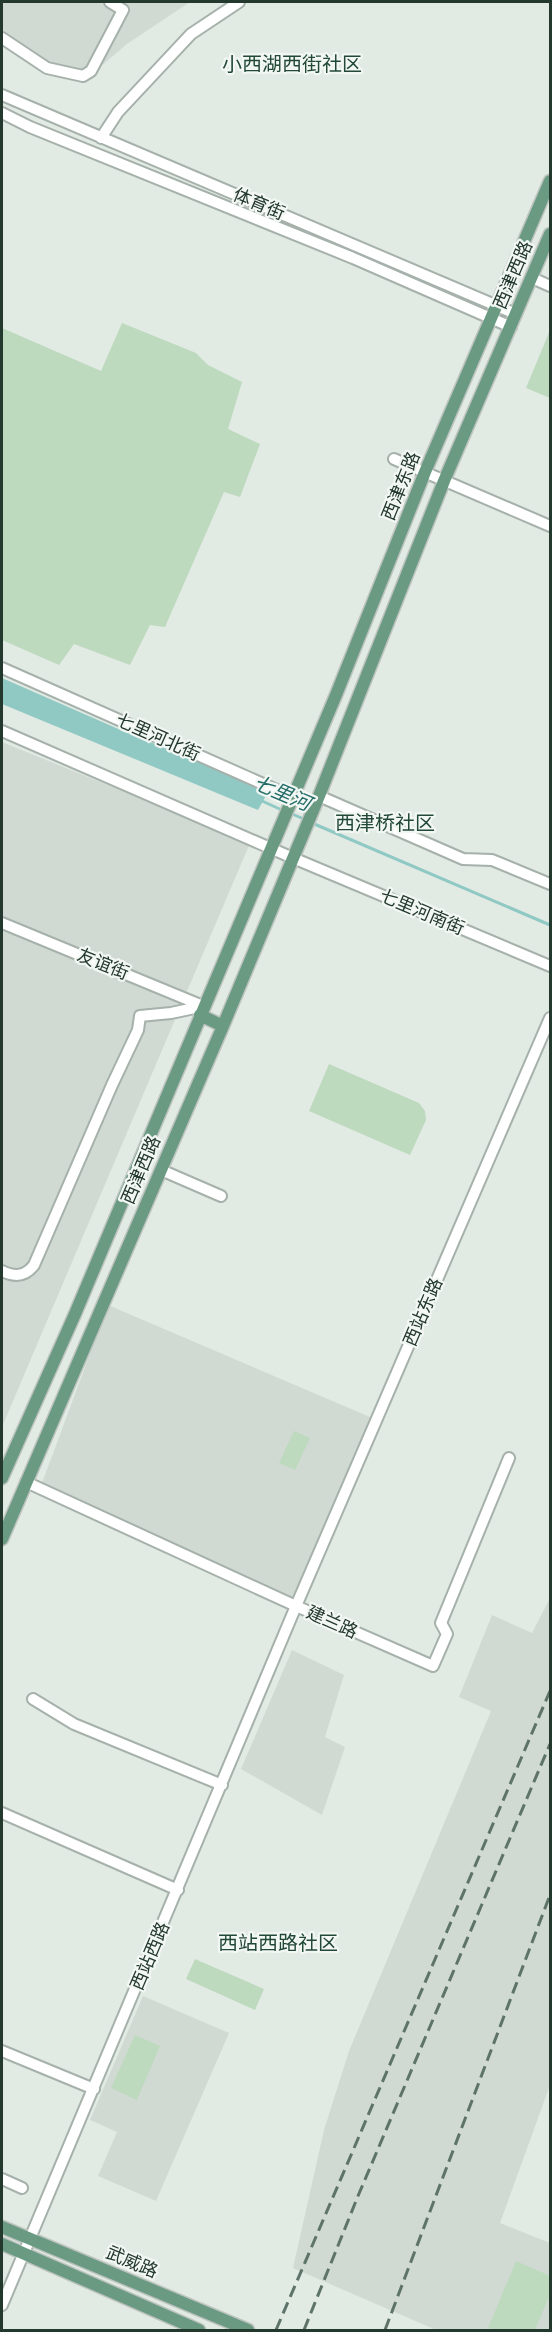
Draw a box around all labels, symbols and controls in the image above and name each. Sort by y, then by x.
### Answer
district label: 小西湖西街社区 [222,51,362,77]
street label: 体育街 [230,182,289,225]
street label: 西津西路 [488,237,537,312]
street label: 西津东路 [376,448,425,523]
street label: 七里河北街 [112,708,204,765]
water label: 七里河 [249,769,318,818]
district label: 西津桥社区 [335,810,435,836]
street label: 七里河南街 [376,883,468,940]
street label: 友谊街 [74,943,133,984]
street label: 西津西路 [116,1132,165,1207]
street label: 西站东路 [398,1274,447,1349]
street label: 建兰路 [303,1600,362,1643]
street label: 西站西路 [125,1918,174,1993]
district label: 西站西路社区 [218,1930,338,1956]
street label: 武威路 [103,2240,162,2283]

